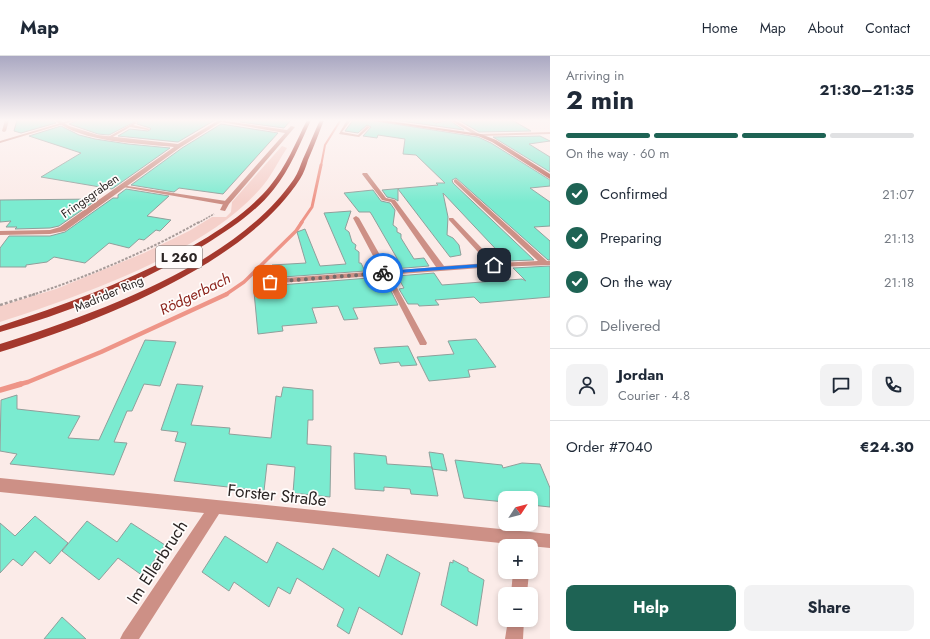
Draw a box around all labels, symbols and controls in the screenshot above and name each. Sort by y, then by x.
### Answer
text: Map [20,14,59,41]
text: Home [702,18,738,38]
text: Map [760,18,786,38]
text: About [808,18,843,38]
text: Contact [865,18,910,38]
text: Arriving in [566,66,624,85]
text: 21:30–21:35 [819,79,914,101]
text: 2 min [566,81,634,119]
text: On the way · 60 m [566,144,669,163]
street label: Fringsgraben [57,169,123,223]
icon: check [566,183,588,205]
text: Confirmed [600,183,668,205]
text: 21:07 [882,185,914,204]
icon: check [566,227,588,249]
text: Preparing [600,227,662,249]
text: 21:13 [884,229,914,248]
road number: L 260 [156,246,202,268]
pin [477,248,511,282]
courier [363,253,403,293]
icon: home [483,254,505,276]
icon: bike [372,262,394,284]
pin [253,265,287,299]
water label: Rödgerbach [156,267,234,321]
street label: Madrider Ring [72,271,146,317]
icon: bag [259,271,281,293]
icon: check [566,271,588,293]
text: On the way [600,271,672,293]
text: 21:18 [884,273,914,292]
text: Delivered [600,315,661,337]
button: person [566,364,608,406]
text: Jordan [618,364,664,386]
button: chat [820,364,862,406]
button: phone [872,364,914,406]
text: Courier · 4.8 [618,386,690,405]
text: Order #7040 [566,436,653,458]
text: €24.30 [860,436,914,458]
street label: Forster Straße [226,478,328,512]
north arrow [498,491,538,531]
map controls [498,491,538,627]
street label: Im Ellerbruch [121,515,193,609]
button: + [498,539,538,579]
button: Help [566,585,736,631]
button: Share [744,585,914,631]
button: − [498,587,538,627]

